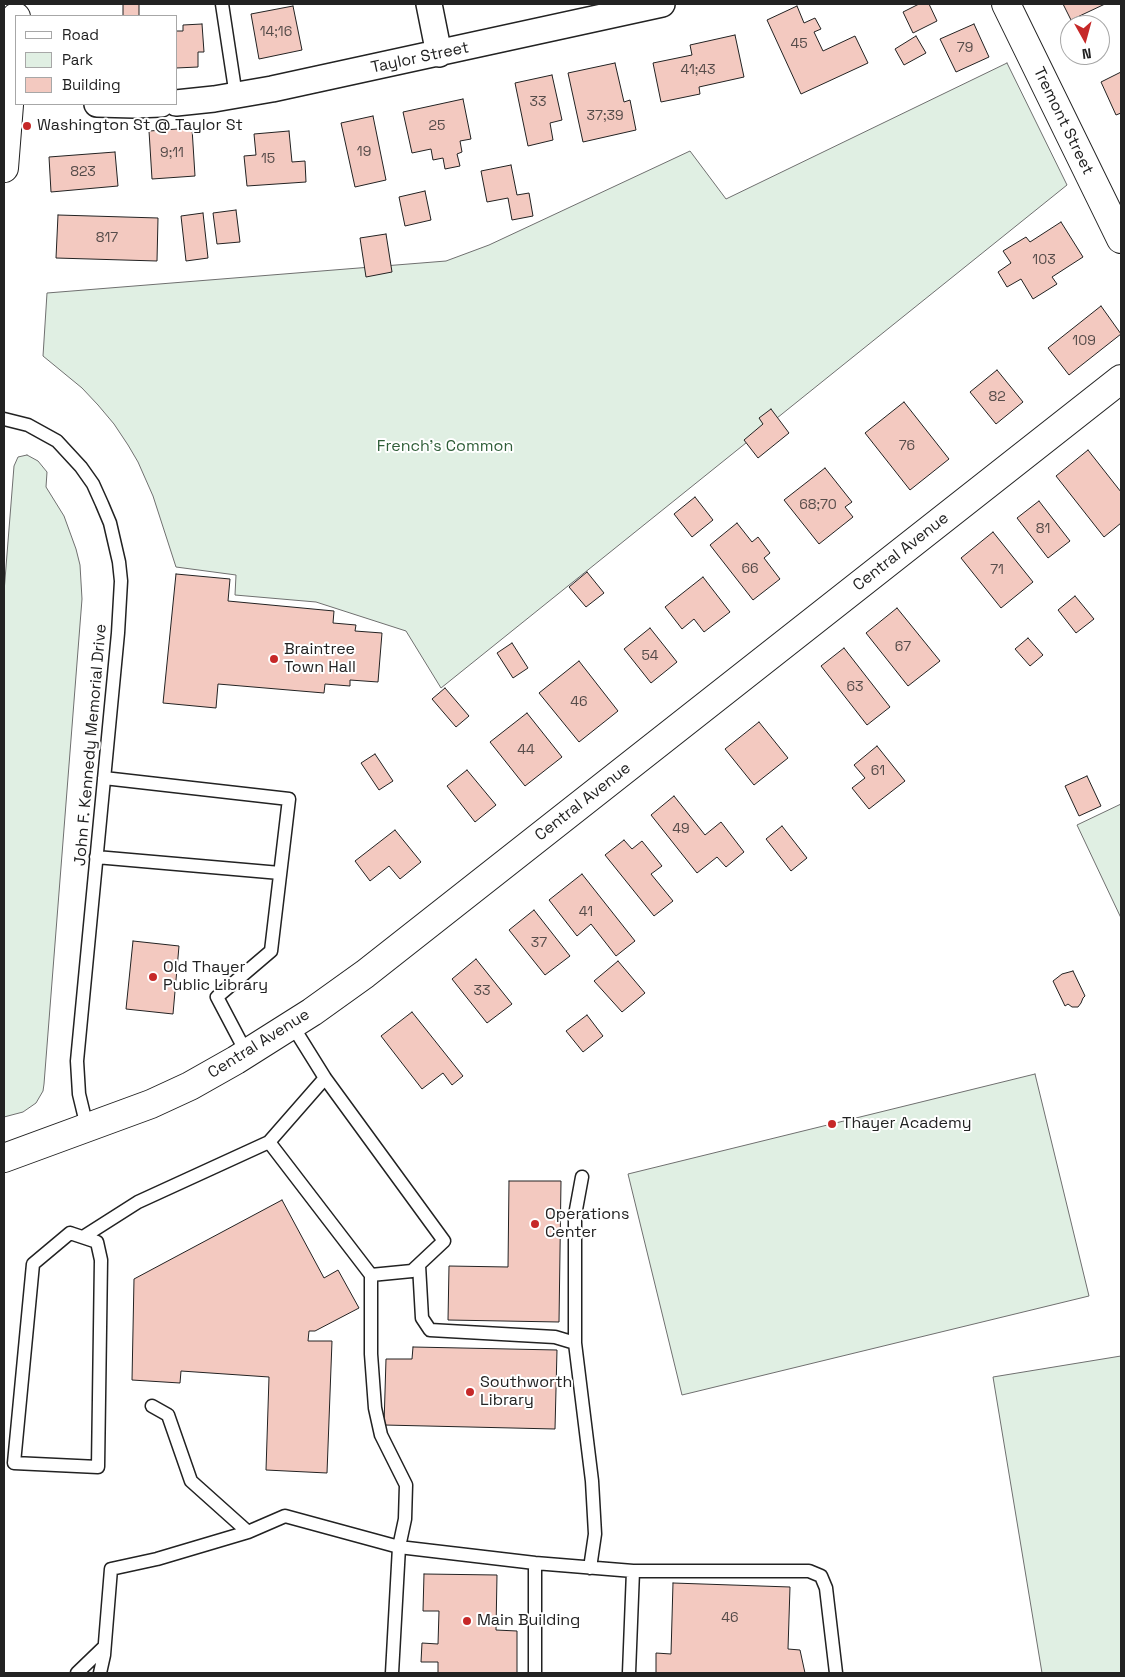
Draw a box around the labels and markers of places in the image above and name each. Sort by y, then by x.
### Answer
place label: Washington St @ Taylor St [37,116,243,136]
marker: Washington St @ Taylor St [21,120,33,132]
place label: Braintree Town Hall [284,640,356,678]
marker: Braintree Town Hall [268,653,280,665]
place label: Old Thayer Public Library [163,958,268,996]
marker: Old Thayer Public Library [147,971,159,983]
place label: Thayer Academy [842,1114,971,1134]
marker: Thayer Academy [826,1118,838,1130]
place label: Operations Center [545,1205,629,1243]
marker: Operations Center [529,1218,541,1230]
place label: Southworth Library [480,1373,572,1411]
marker: Southworth Library [464,1386,476,1398]
place label: Main Building [477,1611,580,1631]
marker: Main Building [461,1615,473,1627]

